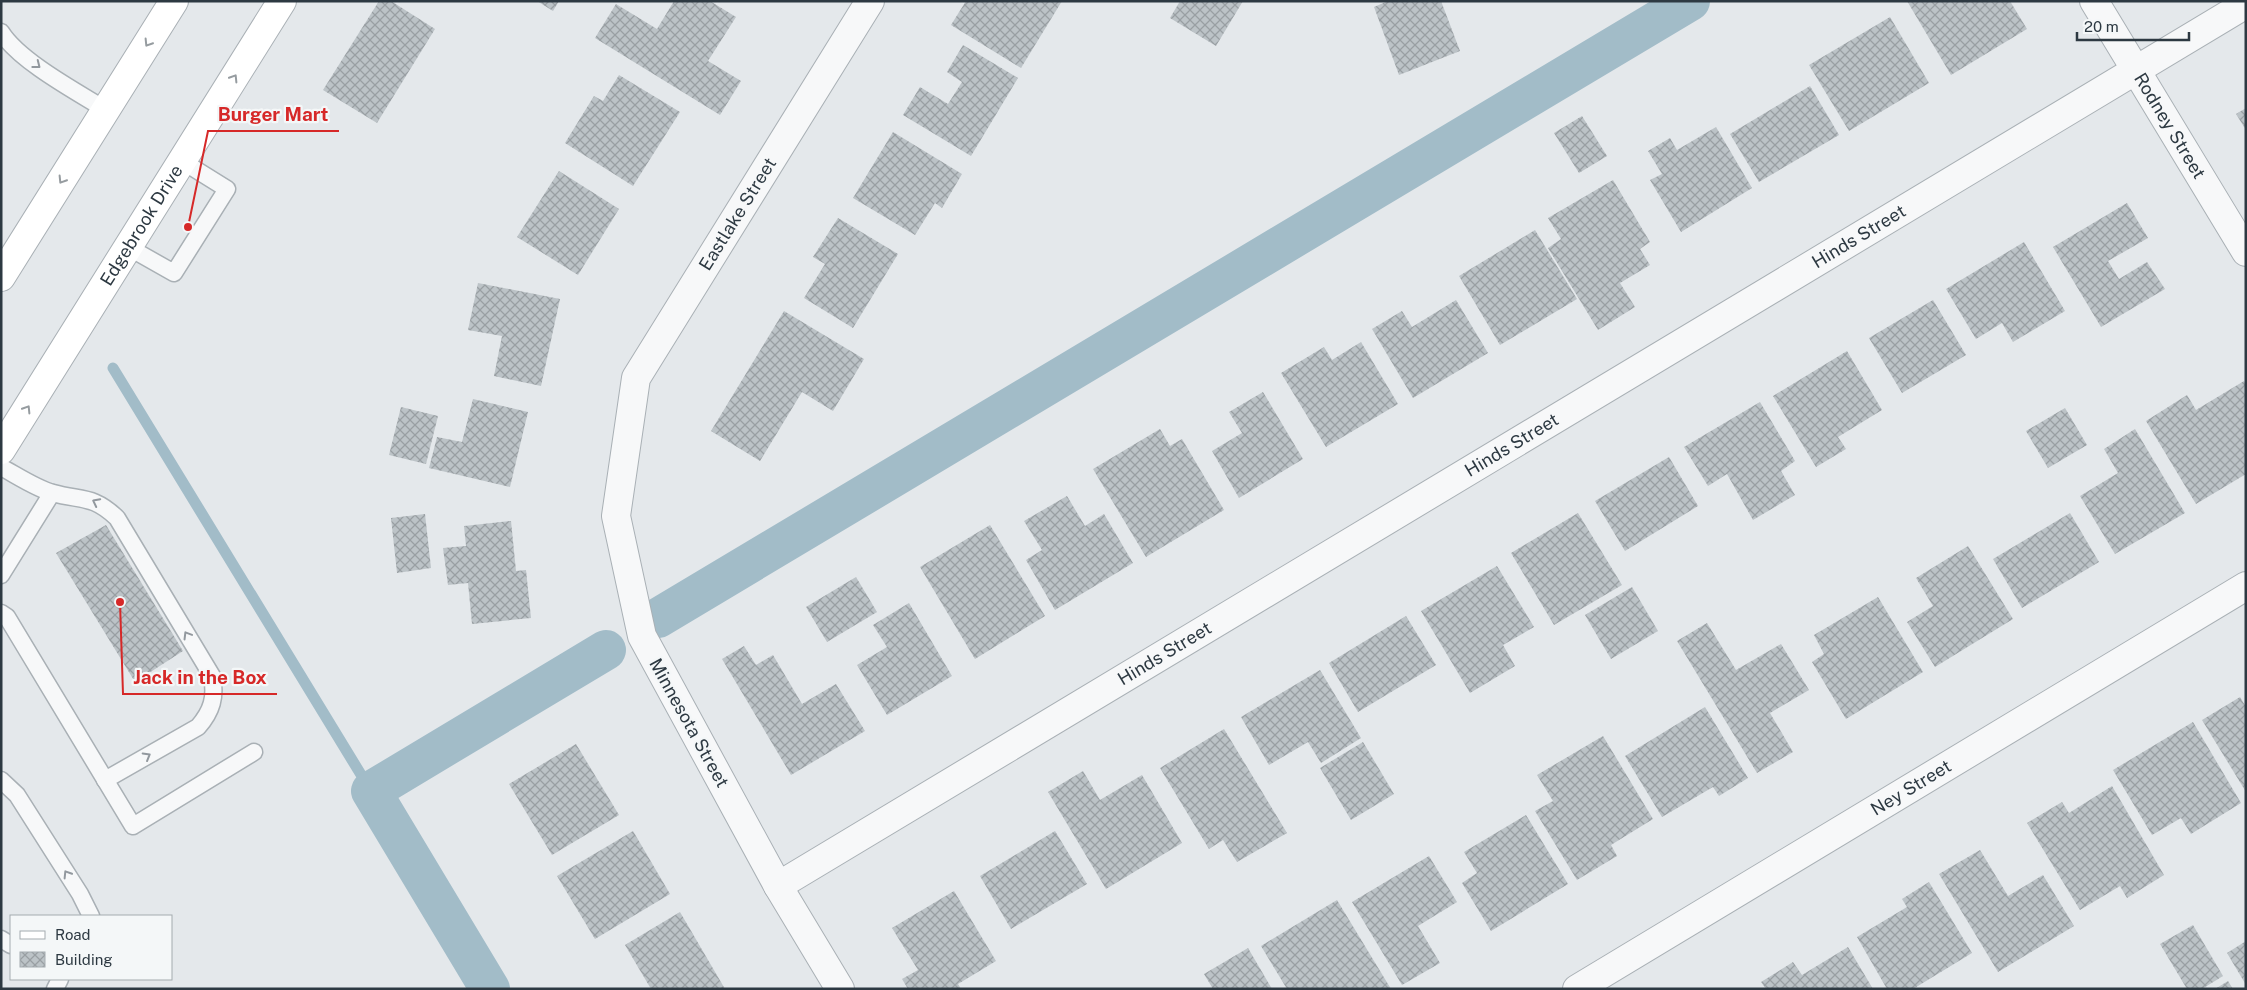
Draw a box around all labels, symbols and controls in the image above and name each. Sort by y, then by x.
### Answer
scale bar [2077,10,2190,42]
text: 20 m [2084,18,2119,35]
one-way arrow [144,37,154,46]
one-way arrow [31,59,40,67]
street label: Rodney Street [2130,69,2210,182]
one-way arrow [228,74,238,83]
callout: Burger Mart [208,97,339,131]
text: Burger Mart [218,103,328,125]
street label: Eastlake Street [694,153,780,274]
street label: Edgebrook Drive [96,161,187,289]
one-way arrow [58,175,68,184]
street label: Hinds Street [1808,200,1909,272]
one-way arrow [21,405,30,414]
street label: Hinds Street [1461,409,1562,481]
one-way arrow [92,498,101,509]
street label: Hinds Street [1114,617,1215,689]
one-way arrow [183,631,193,640]
street label: Minnesota Street [645,655,734,791]
callout: Jack in the Box [123,660,277,694]
text: Jack in the Box [133,666,267,688]
one-way arrow [142,752,151,762]
street label: Ney Street [1867,755,1955,820]
one-way arrow [64,870,73,880]
legend [10,915,172,980]
text: Road [55,926,91,943]
text: Building [55,951,113,968]

